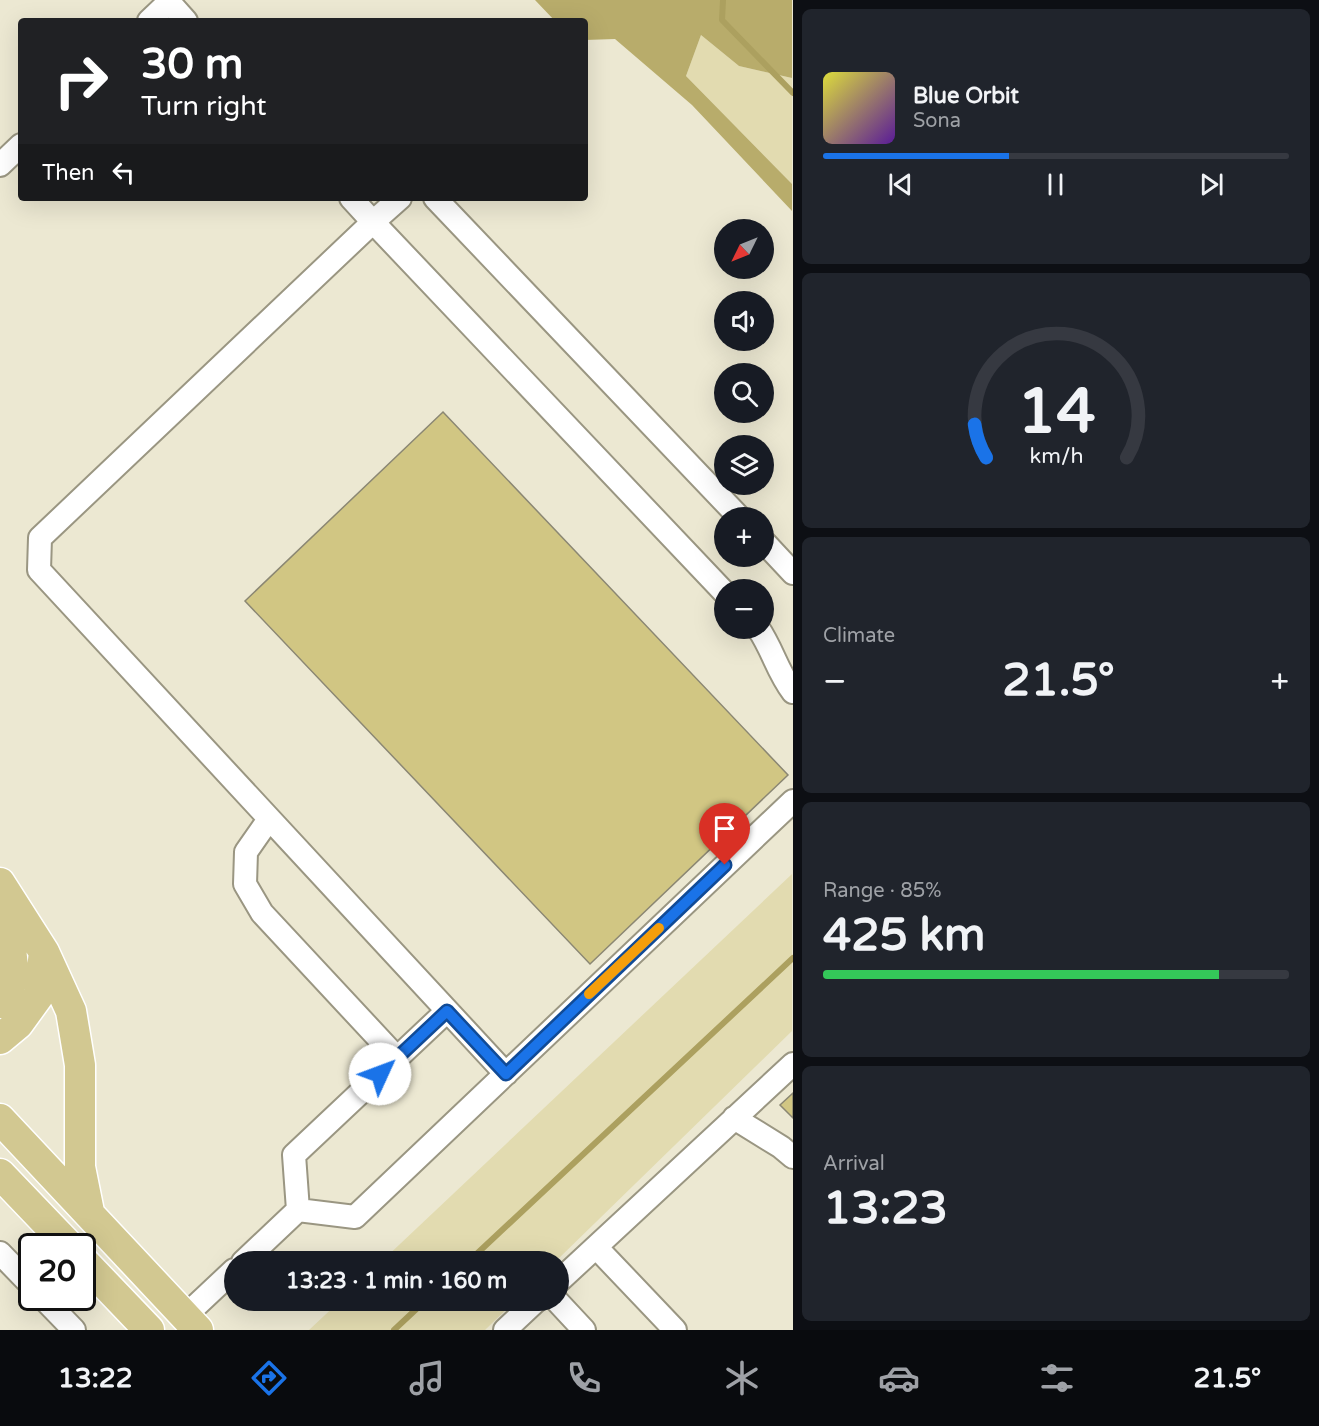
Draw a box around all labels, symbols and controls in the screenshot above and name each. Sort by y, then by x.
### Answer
text: 30 m [141,39,243,90]
icon: right [42,42,120,120]
text: Blue Orbit [913,83,1019,109]
text: Turn right [141,90,267,123]
text: Sona [913,109,961,133]
icon: left [107,156,140,189]
text: Then [42,160,95,186]
icon: previous [884,168,917,201]
icon: pause [1039,168,1072,201]
icon: next [1195,168,1228,201]
north arrow [714,219,774,279]
map controls [714,219,774,639]
button: sound [714,291,774,351]
button: search [714,363,774,423]
text: 14 [1017,375,1095,450]
button: layers [714,435,774,495]
text: km/h [1029,443,1083,469]
button: + [714,507,774,567]
button: − [714,579,774,639]
text: Climate [823,624,895,648]
text: 21.5° [1002,654,1115,708]
text: − [823,662,847,701]
text: + [1270,662,1289,701]
pin [699,803,750,865]
icon: arrive [708,812,741,845]
text: Range · 85% [823,879,942,903]
text: 425 km [823,909,985,963]
position arrow [348,1042,412,1106]
text: Arrival [823,1152,885,1176]
text: 13:23 [823,1182,948,1236]
speed limit sign: 20 [18,1233,96,1311]
text: 13:23 · 1 min · 160 m [286,1268,507,1294]
icon: directions [248,1357,290,1399]
icon: music [406,1357,448,1399]
icon: phone [563,1357,605,1399]
icon: climate [721,1357,763,1399]
icon: car [878,1357,920,1399]
icon: filters [1036,1357,1078,1399]
text: 13:22 [58,1362,133,1395]
text: 21.5° [1194,1362,1261,1395]

